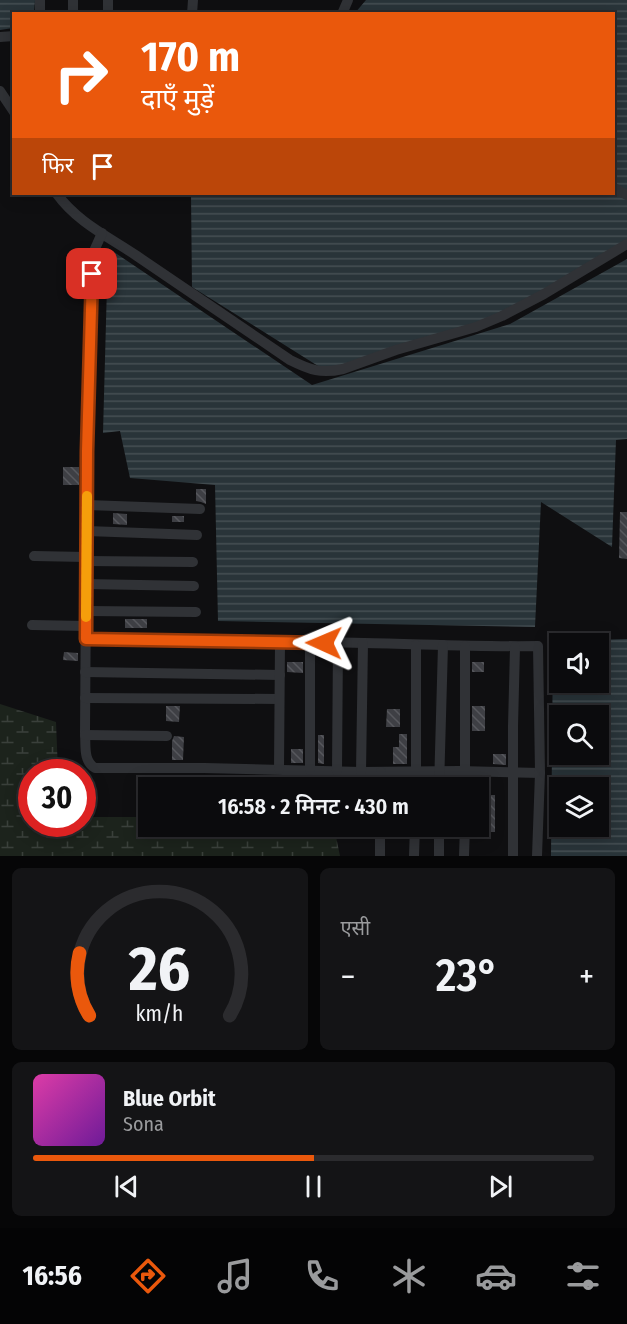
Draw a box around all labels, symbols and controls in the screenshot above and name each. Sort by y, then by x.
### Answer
text: 170 m [141,32,240,82]
icon: right [42,36,120,114]
text: दाएँ मुड़ें [141,83,214,115]
icon: arrive [86,150,119,183]
text: फिर [42,152,74,179]
pin [66,248,117,299]
icon: arrive [75,257,108,290]
position arrow [292,611,356,675]
map controls [549,633,609,837]
button: sound [549,633,609,693]
button: search [549,705,609,765]
speed limit sign: 30 [18,759,96,837]
button: layers [549,777,609,837]
text: 16:58 · 2 मिनट · 430 m [218,793,409,820]
text: एसी [341,916,370,940]
text: 26 [128,932,191,1007]
text: 23° [436,949,499,1003]
text: − [341,957,355,997]
text: + [579,957,594,997]
text: km/h [136,1001,184,1027]
text: Blue Orbit [123,1085,216,1112]
text: Sona [123,1112,164,1136]
icon: previous [110,1170,143,1203]
icon: pause [297,1170,330,1203]
icon: next [484,1170,517,1203]
icon: directions [127,1255,169,1297]
icon: music [214,1255,256,1297]
icon: phone [301,1255,343,1297]
icon: climate [388,1255,430,1297]
icon: car [475,1255,517,1297]
icon: filters [562,1255,604,1297]
text: 16:56 [23,1260,82,1292]

